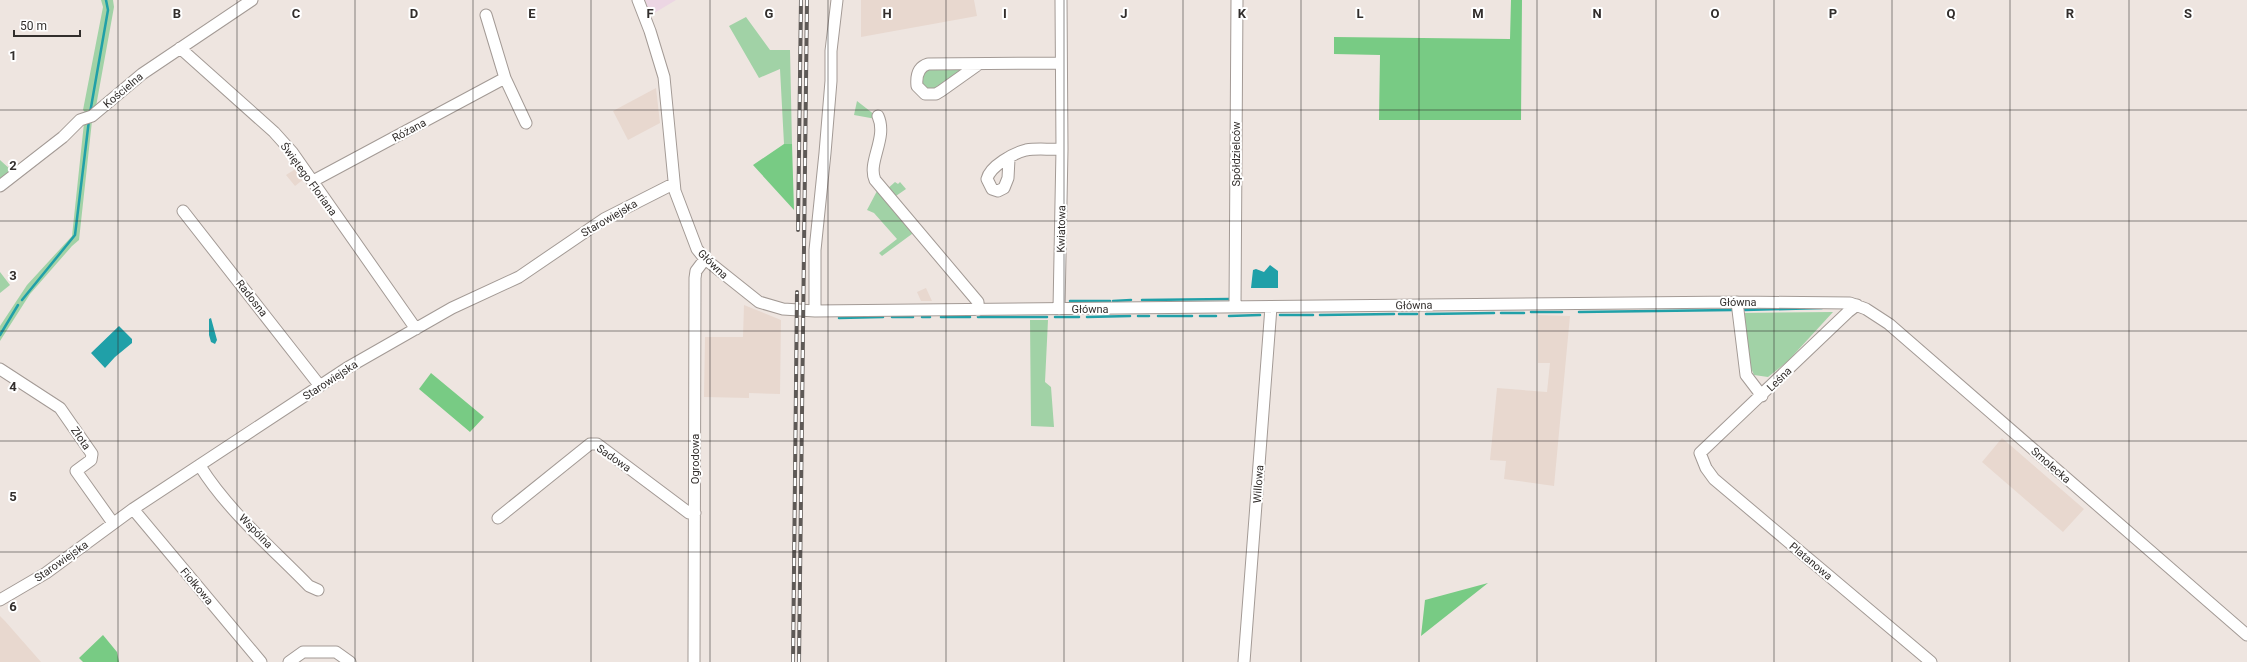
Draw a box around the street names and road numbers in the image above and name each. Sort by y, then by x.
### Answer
street label: Kościelna [101,70,146,111]
street label: Różana [390,116,428,145]
street label: Spółdzielców [1230,121,1243,187]
street label: Świętego Floriana [278,140,340,218]
street label: Starowiejska [579,197,640,240]
street label: Kwiatowa [1055,205,1068,253]
street label: Główna [695,247,731,282]
street label: Radosna [233,277,270,319]
street label: Główna [1719,296,1757,309]
street label: Główna [1395,299,1433,312]
street label: Główna [1071,303,1109,316]
street label: Starowiejska [300,358,360,403]
street label: Leśna [1764,364,1794,394]
street label: Złota [68,424,93,452]
street label: Ogrodowa [689,434,702,484]
street label: Sadowa [594,442,634,475]
street label: Smolecka [2028,445,2073,486]
street label: Willowa [1251,464,1266,504]
street label: Wspólna [236,512,275,551]
street label: Starowiejska [32,538,91,585]
street label: Platanowa [1787,540,1835,583]
street label: Fiołkowa [177,565,216,607]

